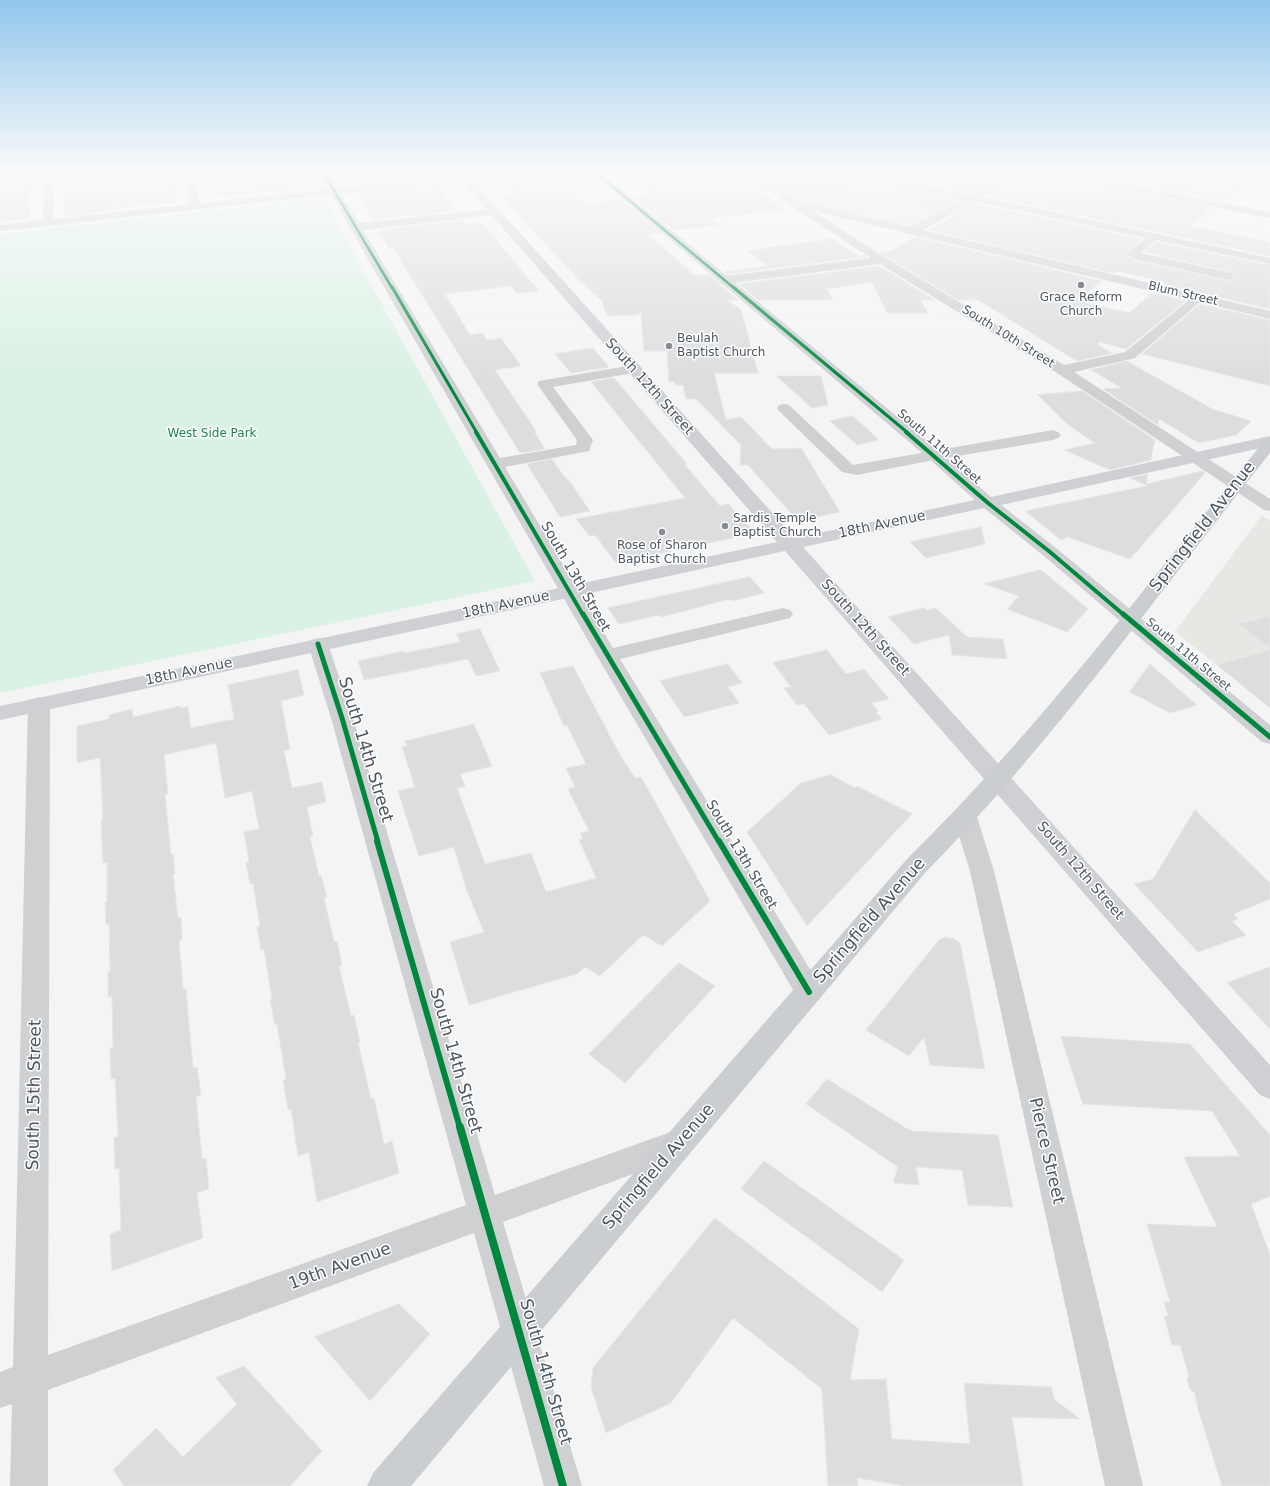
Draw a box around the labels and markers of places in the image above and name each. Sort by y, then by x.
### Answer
marker: Grace Reform Church [1076,280,1086,290]
place label: Grace Reform Church [1040,291,1122,319]
place label: Beulah Baptist Church [677,332,765,360]
marker: Beulah Baptist Church [664,341,674,351]
place label: Sardis Temple Baptist Church [733,512,821,540]
marker: Sardis Temple Baptist Church [720,521,730,531]
marker: Rose of Sharon Baptist Church [657,527,667,537]
place label: Rose of Sharon Baptist Church [617,539,707,567]

